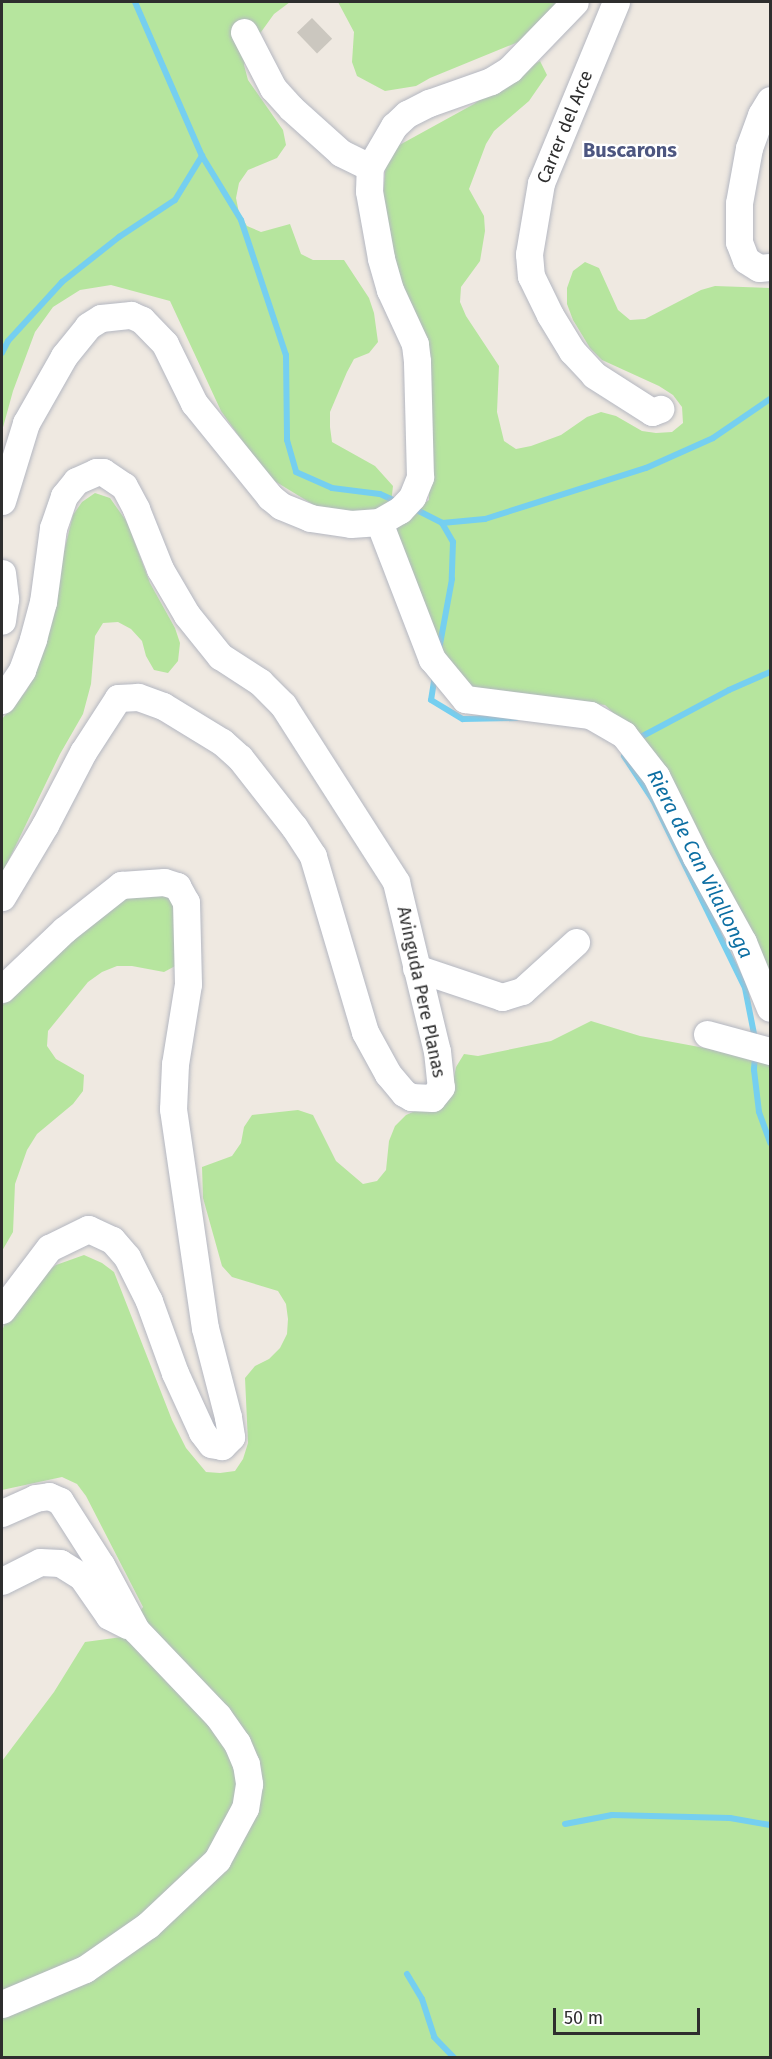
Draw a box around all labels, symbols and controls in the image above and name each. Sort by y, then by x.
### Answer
street label: Carrer del Arce [533,67,597,187]
district label: Buscarons [583,138,677,162]
water label: Riera de Can Vilallonga [642,766,758,962]
street label: Avinguda Pere Planas [392,905,450,1079]
scale bar [556,1996,703,2034]
text: 50 m [564,2007,603,2029]

